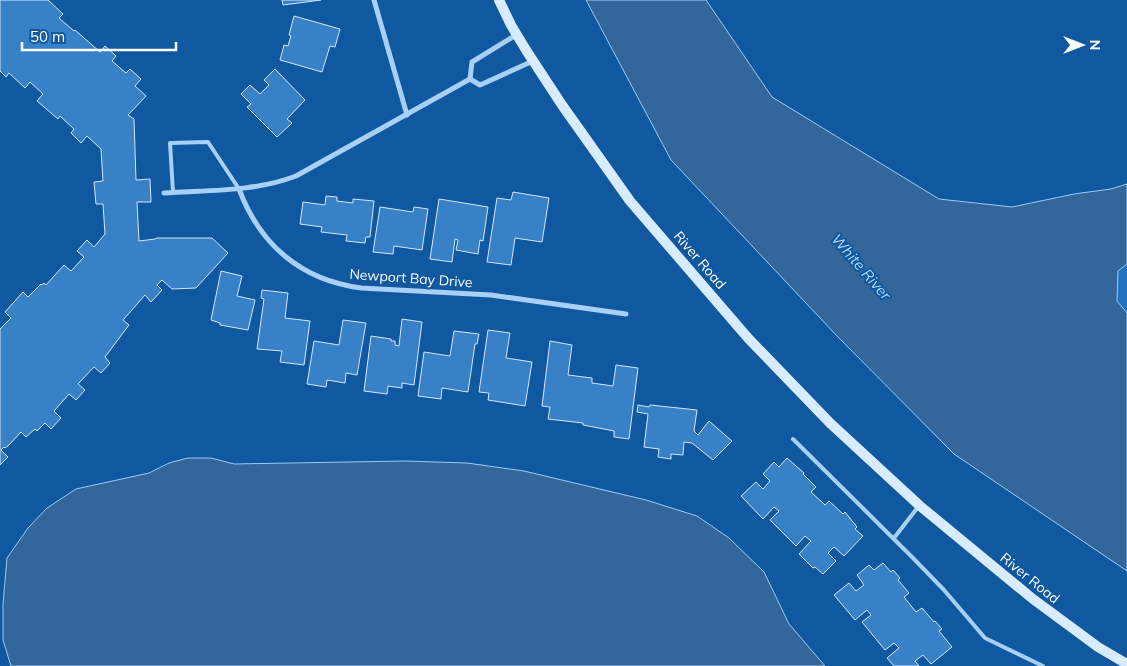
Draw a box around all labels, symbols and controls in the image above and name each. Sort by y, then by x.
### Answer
scale bar [22,20,176,52]
north arrow [1057,20,1107,70]
text: 50 m [30,27,65,46]
text: N [1086,40,1104,50]
street label: River Road [670,227,730,293]
water label: White River [827,230,896,304]
street label: Newport Bay Drive [349,265,473,291]
street label: River Road [997,549,1063,607]

